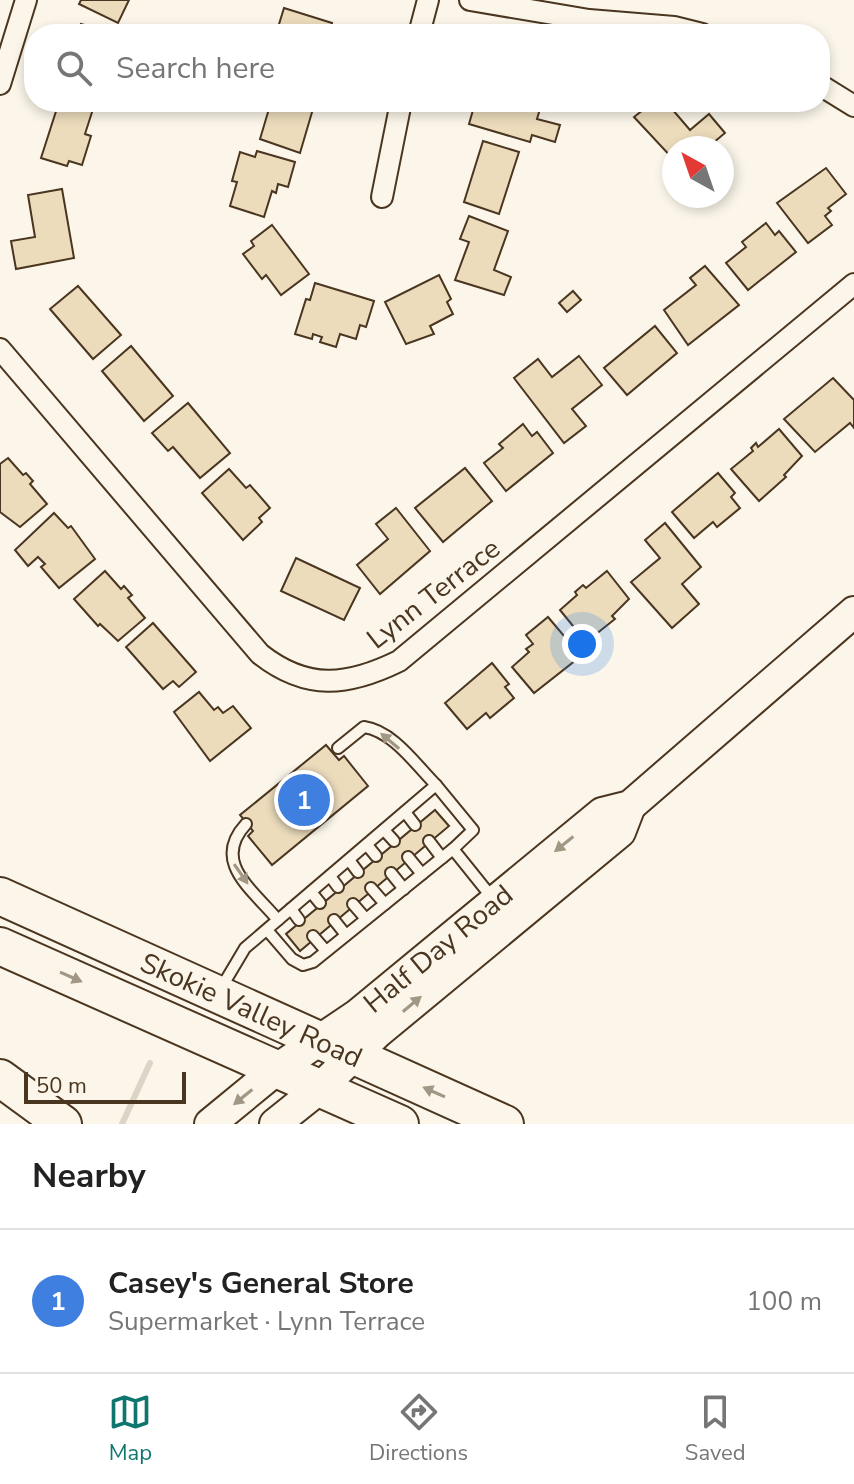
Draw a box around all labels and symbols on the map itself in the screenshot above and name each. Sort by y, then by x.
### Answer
north arrow [662,136,734,208]
street label: Lynn Terrace [359,530,508,658]
your location [562,624,602,664]
one-way arrow [380,733,400,750]
pin: 1 [278,770,330,830]
one-way arrow [554,835,574,852]
one-way arrow [234,864,249,885]
street label: Half Day Road [356,876,521,1022]
street label: Skokie Valley Road [134,944,368,1077]
one-way arrow [59,971,83,984]
one-way arrow [402,996,422,1013]
scale bar [24,1068,186,1104]
one-way arrow [422,1085,446,1099]
one-way arrow [233,1088,253,1104]

